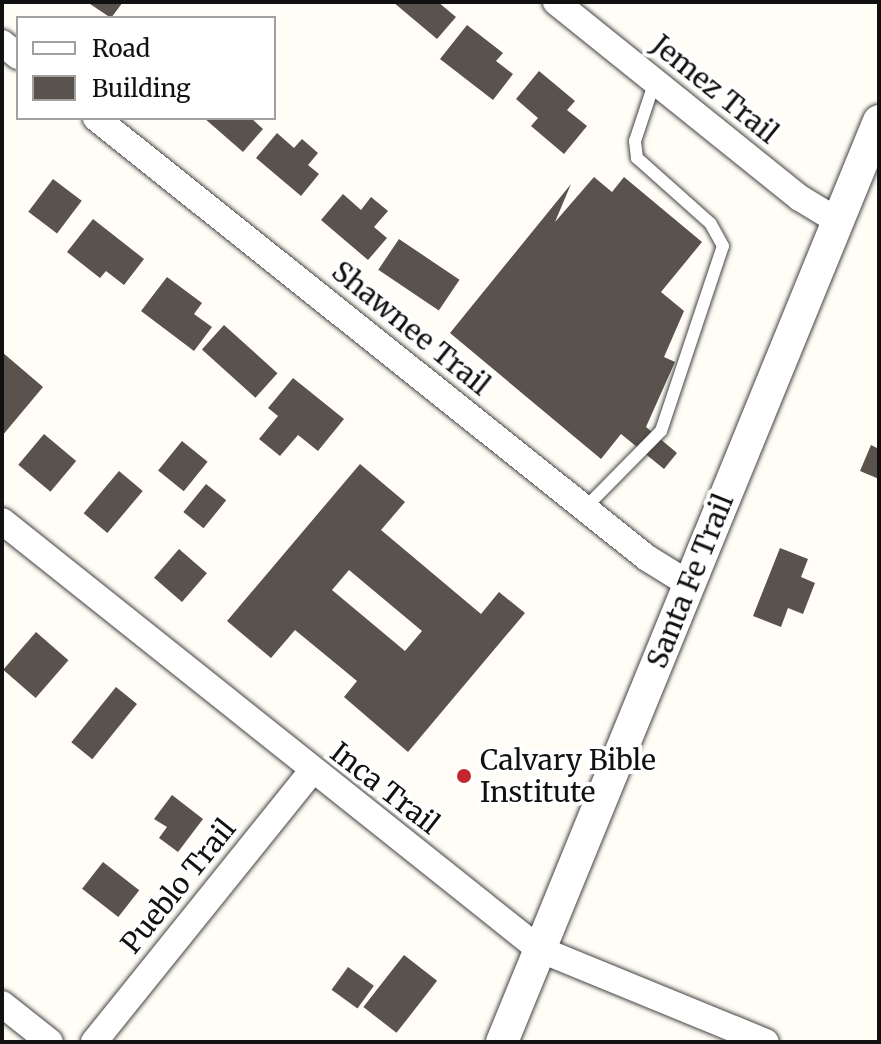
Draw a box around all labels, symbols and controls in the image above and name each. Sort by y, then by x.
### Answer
legend [16,16,276,120]
street label: Jemez Trail [645,28,785,150]
text: Road [92,33,150,64]
text: Building [92,73,191,104]
street label: Shawnee Trail [325,254,497,402]
street label: Santa Fe Trail [640,489,740,673]
street label: Inca Trail [324,735,446,841]
place label: Calvary Bible Institute [480,743,656,809]
marker: Calvary Bible Institute [455,767,473,785]
street label: Pueblo Trail [114,812,242,960]

